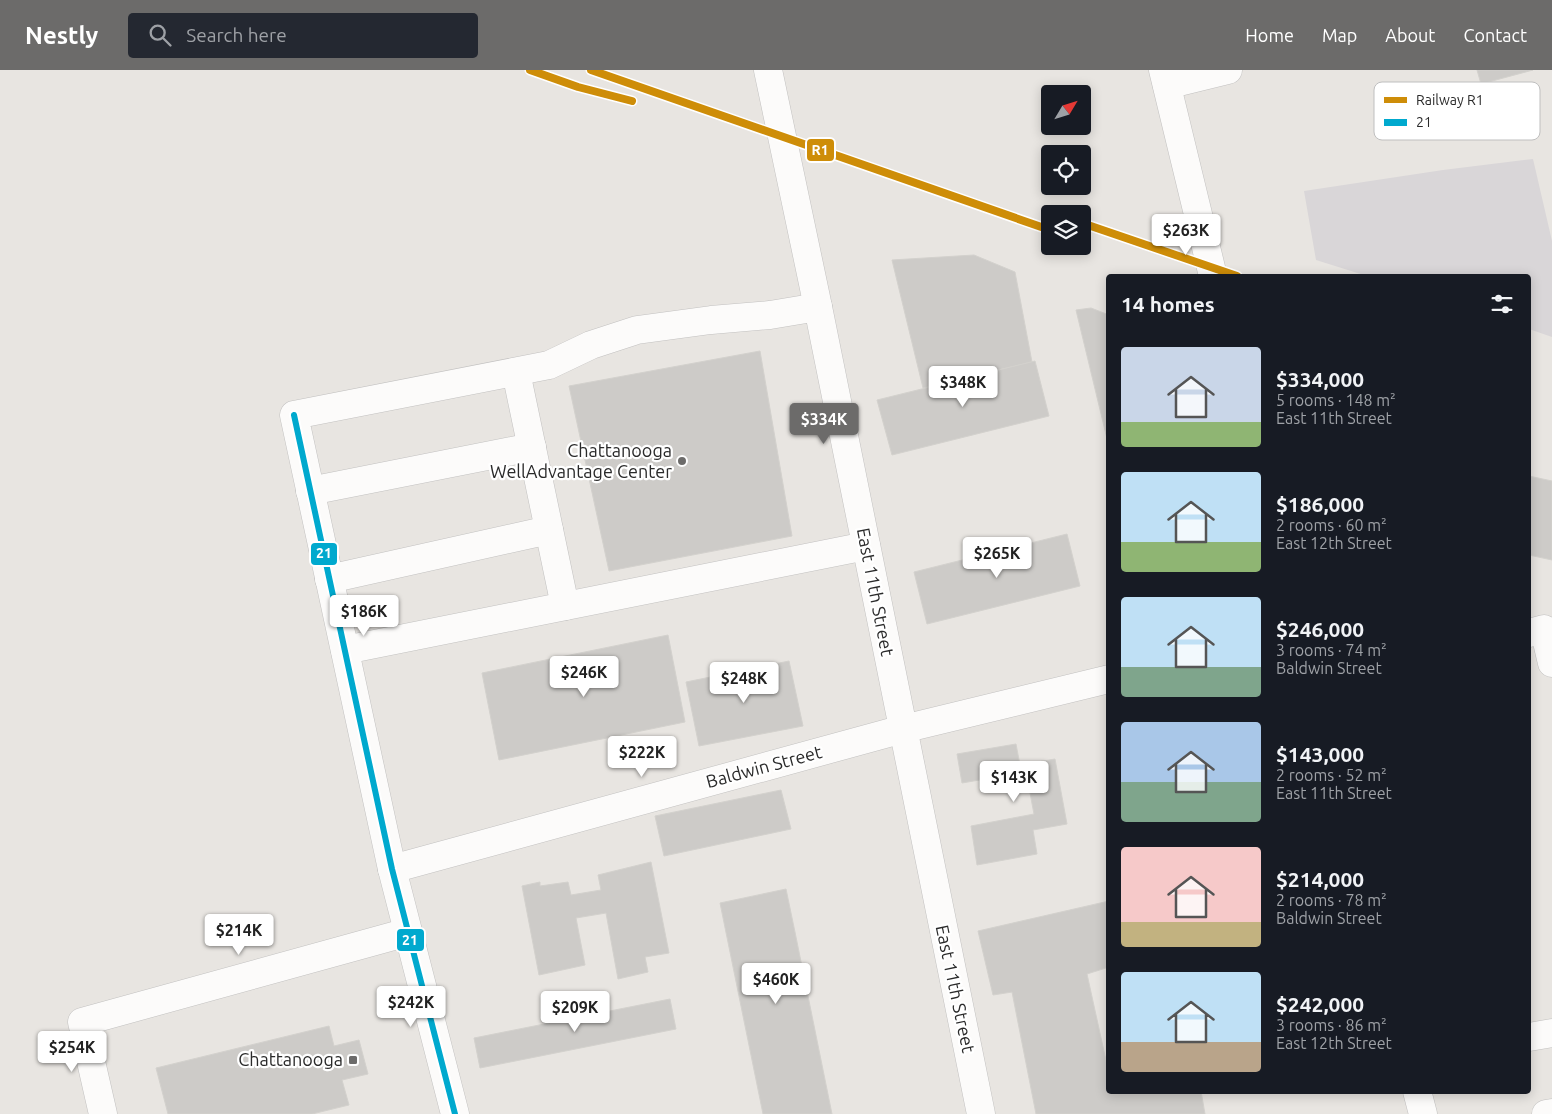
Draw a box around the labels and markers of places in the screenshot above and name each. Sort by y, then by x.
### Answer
pin: $263K [1151,214,1221,256]
pin: $348K [928,366,998,408]
pin: $334K [789,402,859,445]
place label: Chattanooga WellAdvantage Center [490,440,672,481]
marker: Chattanooga WellAdvantage Center [676,455,688,467]
pin: $265K [962,536,1032,579]
pin: $186K [329,594,399,637]
pin: $246K [549,656,619,698]
pin: $248K [709,662,779,704]
pin: $222K [607,736,677,778]
pin: $143K [979,760,1049,803]
pin: $214K [204,914,274,956]
pin: $460K [741,962,811,1005]
pin: $242K [376,986,446,1028]
pin: $209K [540,990,610,1033]
pin: $254K [37,1030,107,1073]
place label: Chattanooga [238,1049,343,1069]
marker: Chattanooga [347,1054,359,1066]

